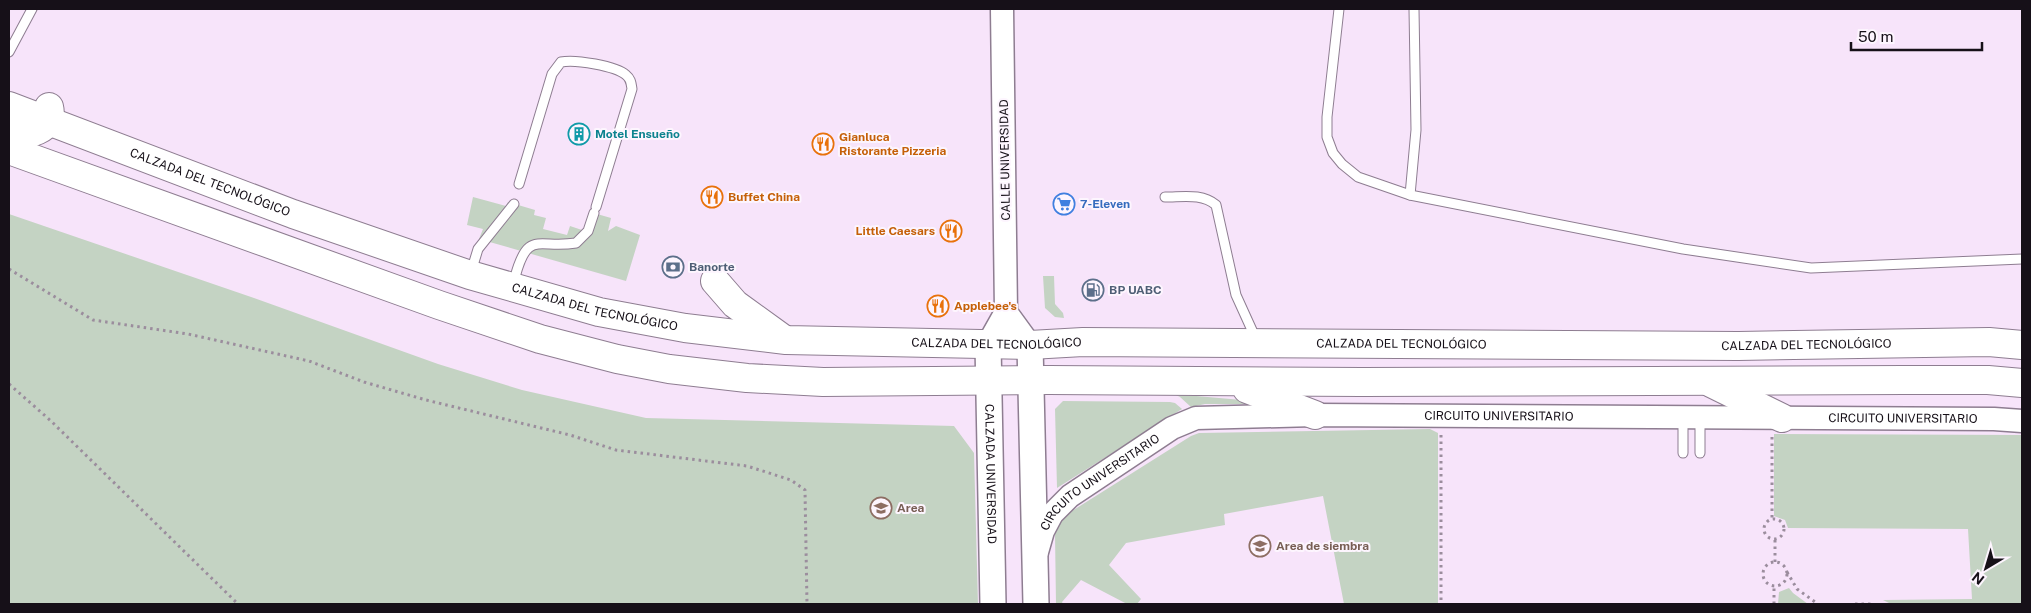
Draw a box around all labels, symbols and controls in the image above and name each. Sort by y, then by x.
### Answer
scale bar [1851,20,1982,52]
text: 50 m [1858,28,1893,45]
street label: CALLE UNIVERSIDAD [997,99,1013,221]
building icon: Motel Ensueño [567,122,591,146]
place label: Motel Ensueño [595,127,680,141]
place label: Gianluca Ristorante Pizzeria [839,130,947,158]
restaurant icon: Gianluca Ristorante Pizzeria [811,132,835,156]
street label: CALZADA DEL TECNOLÓGICO [128,146,292,219]
restaurant icon: Buffet China [700,185,724,209]
place label: Buffet China [728,190,800,204]
supermarket icon: 7-Eleven [1052,192,1076,216]
place label: 7-Eleven [1080,197,1130,211]
restaurant icon: Little Caesars [939,219,963,243]
place label: Little Caesars [856,224,935,238]
bank icon: Banorte [661,255,685,279]
place label: Banorte [689,260,735,274]
fuel station icon: BP UABC [1081,278,1105,302]
street label: CALZADA DEL TECNOLÓGICO [510,280,679,334]
place label: BP UABC [1109,283,1162,297]
restaurant icon: Applebee's [926,294,950,318]
place label: Applebee's [954,299,1017,313]
street label: CALZADA DEL TECNOLÓGICO [911,335,1082,352]
street label: CALZADA DEL TECNOLÓGICO [1316,336,1487,351]
street label: CALZADA DEL TECNOLÓGICO [1721,337,1892,353]
street label: CALZADA UNIVERSIDAD [982,404,999,544]
street label: CIRCUITO UNIVERSITARIO [1424,409,1574,424]
street label: CIRCUITO UNIVERSITARIO [1828,411,1978,426]
street label: CIRCUITO UNIVERSITARIO [1038,431,1162,533]
school or university icon: Area [869,496,893,520]
place label: Area [897,501,925,515]
school or university icon: Area de siembra [1248,534,1272,558]
place label: Area de siembra [1276,539,1369,553]
north arrow [1961,543,2011,593]
text: N [1969,569,1987,588]

